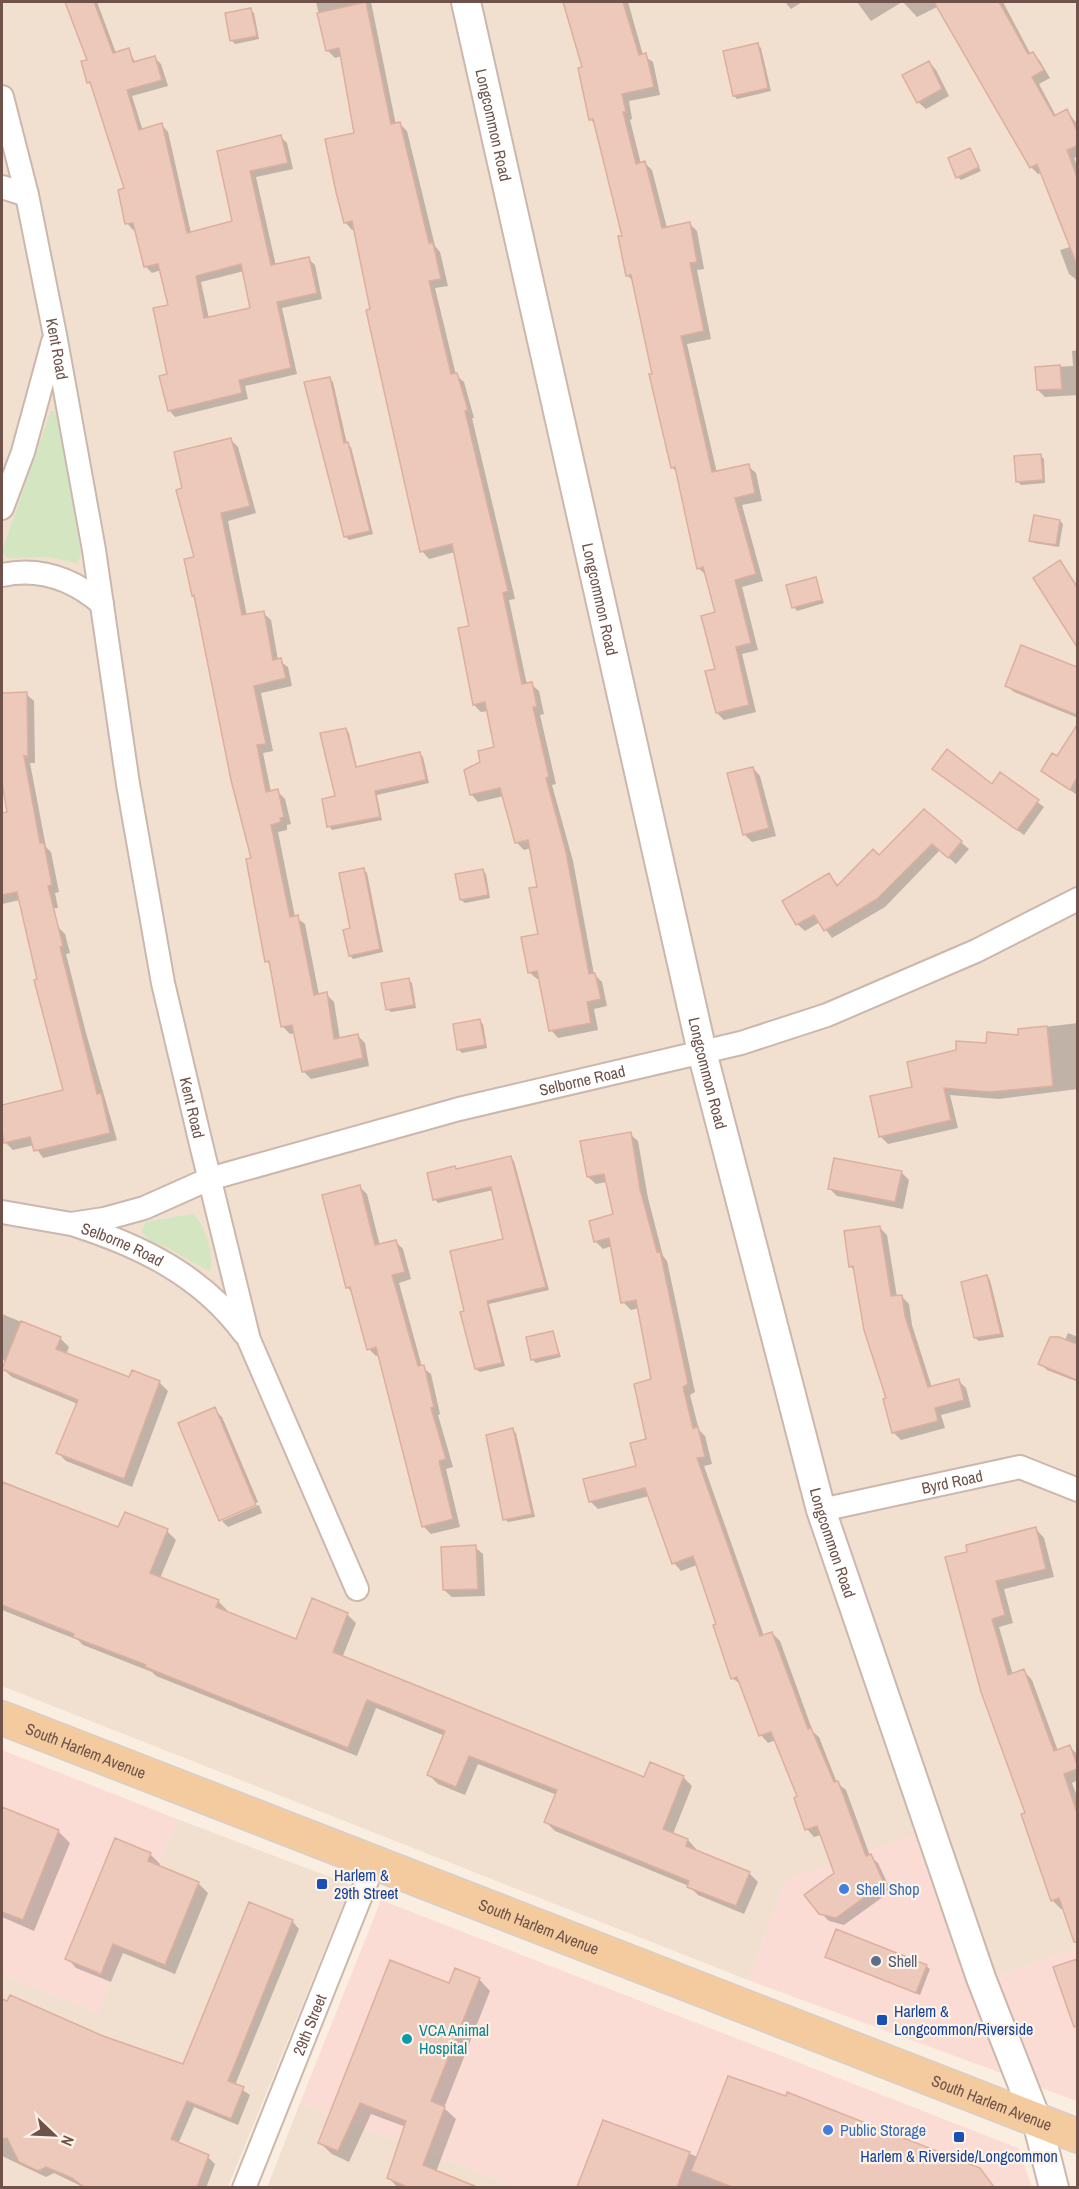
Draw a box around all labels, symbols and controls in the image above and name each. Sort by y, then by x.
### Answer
street label: Longcommon Road [470,67,517,183]
street label: Kent Road [41,316,74,381]
street label: Longcommon Road [577,541,623,657]
street label: Longcommon Road [683,1015,733,1131]
street label: Selborne Road [537,1060,627,1101]
street label: Kent Road [175,1075,210,1140]
street label: Selborne Road [78,1217,168,1271]
street label: Byrd Road [919,1464,985,1499]
street label: Longcommon Road [805,1485,861,1600]
street label: South Harlem Avenue [22,1717,149,1784]
place label: Harlem & 29th Street [334,1864,399,1904]
marker: Harlem & 29th Street [315,1877,329,1891]
place label: Shell Shop [856,1878,919,1900]
marker: Shell Shop [837,1882,851,1896]
street label: South Harlem Avenue [476,1893,602,1960]
place label: Shell [888,1950,917,1972]
marker: Shell [869,1954,883,1968]
street label: 29th Street [287,1990,332,2059]
place label: Harlem & Longcommon/Riverside [894,2000,1033,2040]
marker: Harlem & Longcommon/Riverside [875,2013,889,2027]
place label: VCA Animal Hospital [419,2019,489,2059]
marker: VCA Animal Hospital [400,2032,414,2046]
street label: South Harlem Avenue [929,2069,1055,2136]
north arrow [24,2105,84,2165]
place label: Public Storage [840,2119,926,2141]
marker: Public Storage [821,2123,835,2137]
marker: Harlem & Riverside/Longcommon [952,2130,966,2144]
text: N [56,2132,80,2150]
place label: Harlem & Riverside/Longcommon [860,2145,1058,2167]

